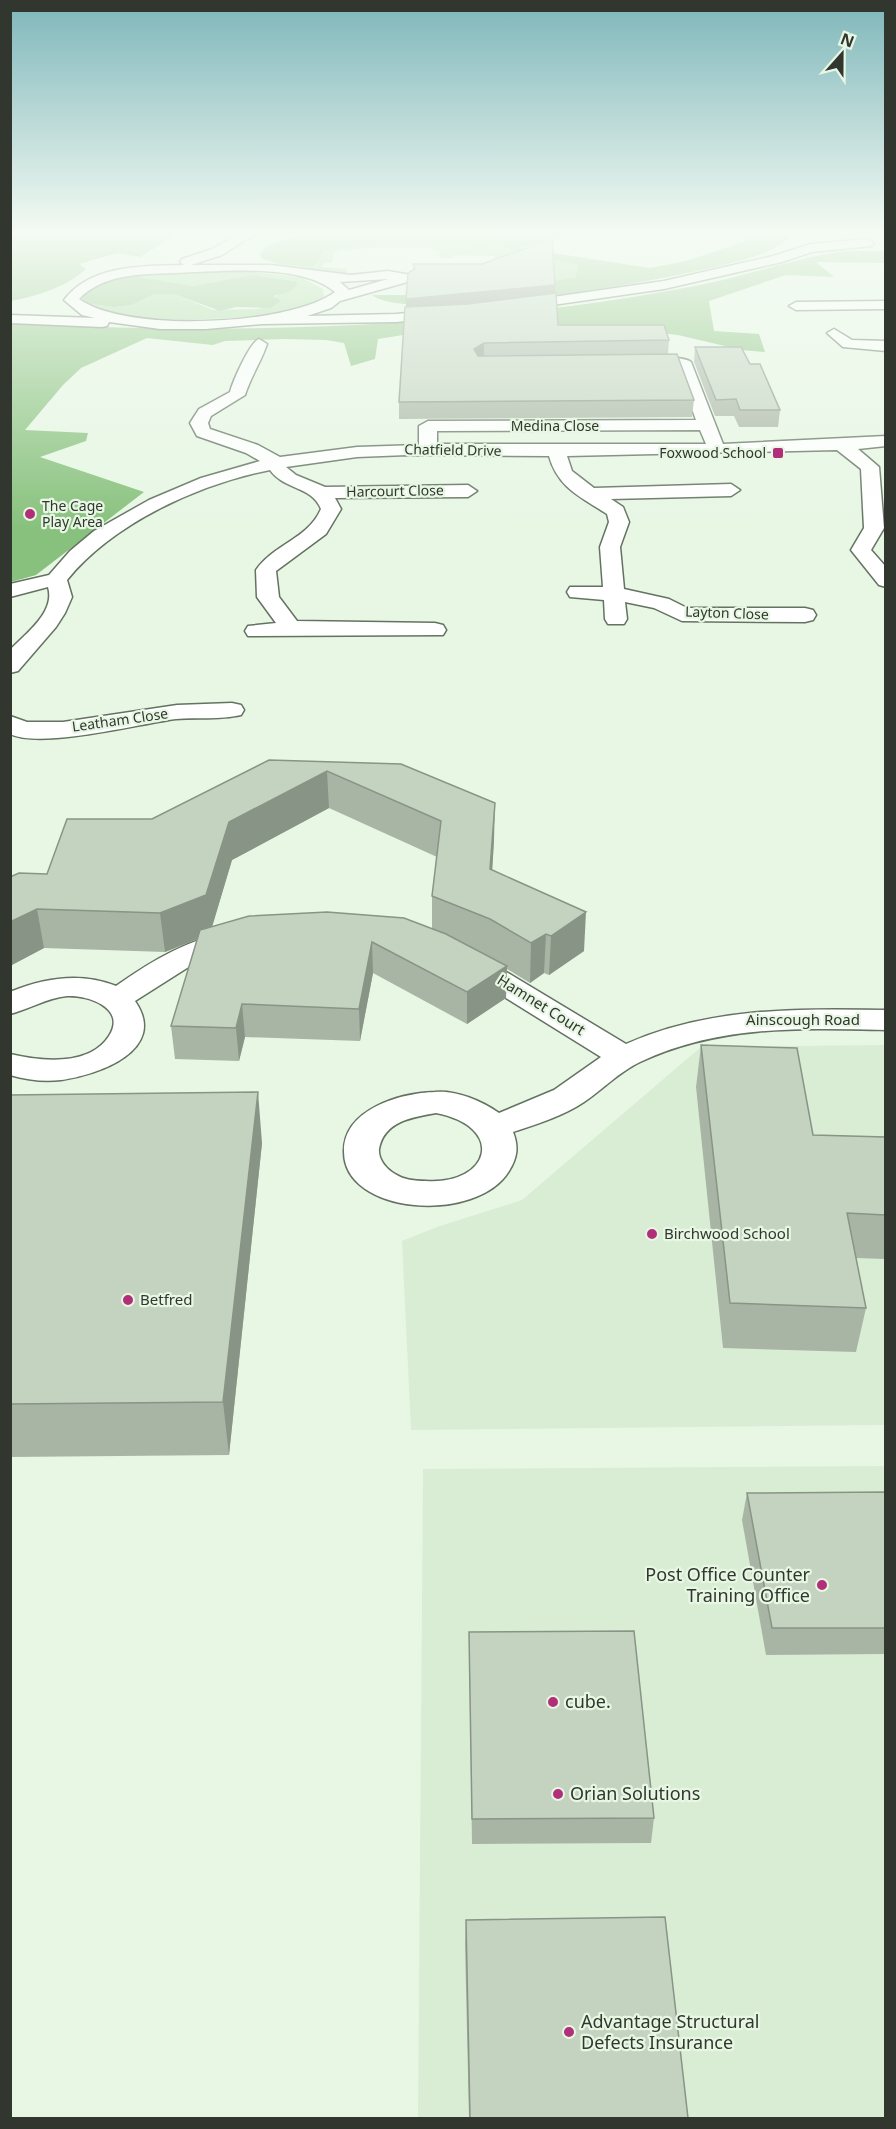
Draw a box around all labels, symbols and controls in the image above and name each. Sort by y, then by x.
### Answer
north arrow [812,24,872,84]
text: N [837,27,857,53]
street label: Medina Close [511,416,599,435]
street label: Chatfield Drive [404,439,502,460]
place label: Foxwood School [659,443,766,462]
marker: Foxwood School [771,446,785,460]
street label: Harcourt Close [346,480,444,501]
place label: The Cage Play Area [42,496,103,531]
marker: The Cage Play Area [23,507,37,521]
street label: Layton Close [685,602,769,623]
street label: Leatham Close [71,703,169,736]
street label: Hamnet Court [494,969,590,1039]
street label: Ainscough Road [746,1009,860,1029]
place label: Birchwood School [664,1223,790,1243]
marker: Birchwood School [645,1227,659,1241]
place label: Betfred [140,1289,192,1309]
marker: Betfred [121,1293,135,1307]
place label: Post Office Counter Training Office [645,1562,811,1607]
marker: Post Office Counter Training Office [815,1578,829,1592]
place label: cube. [565,1689,611,1713]
marker: cube. [546,1695,560,1709]
place label: Orian Solutions [570,1781,700,1805]
marker: Orian Solutions [551,1787,565,1801]
place label: Advantage Structural Defects Insurance [581,2009,759,2054]
marker: Advantage Structural Defects Insurance [562,2025,576,2039]

